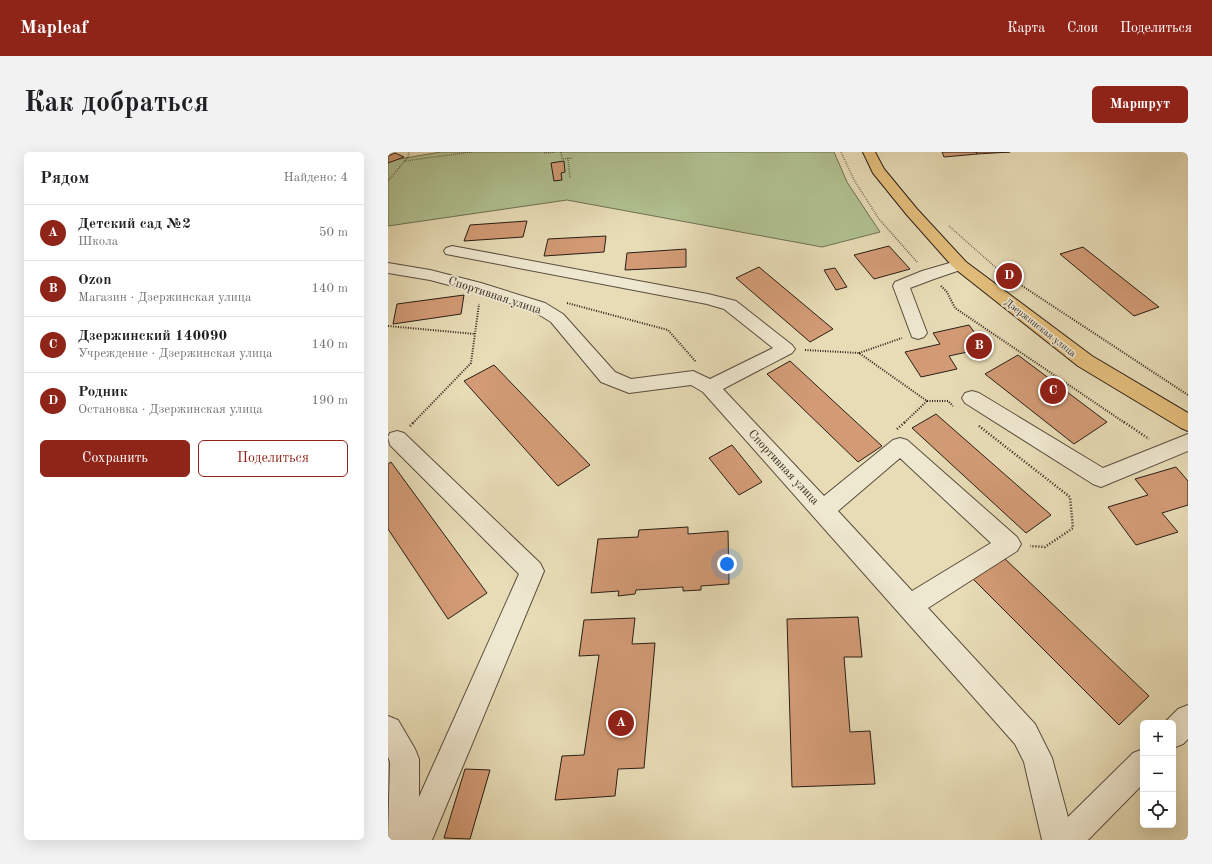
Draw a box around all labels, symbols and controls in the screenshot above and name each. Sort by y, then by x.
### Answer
text: Mapleaf [20,19,88,38]
text: Карта [1007,21,1045,35]
text: Слои [1067,21,1098,35]
text: Поделиться [1120,21,1192,35]
button: Маршрут [1092,86,1188,123]
text: Как добраться [24,90,209,118]
text: Рядом [40,170,89,187]
text: Найдено: 4 [284,171,348,184]
text: Детский сад №2 [78,217,191,232]
text: A [48,226,58,239]
text: 50 m [319,226,348,239]
text: Школа [78,235,118,248]
pin: D [996,261,1022,291]
text: Ozon [78,273,111,288]
street label: Спортивная улица [446,275,543,317]
text: B [48,282,58,295]
text: 140 m [311,282,348,295]
text: Магазин · Дзержинская улица [78,291,251,304]
street label: Дзержинская улица [1003,297,1078,359]
text: Дзержинский 140090 [78,329,227,344]
pin: B [966,331,992,361]
text: C [49,338,57,351]
text: 140 m [311,338,348,351]
text: Учреждение · Дзержинская улица [78,347,273,360]
pin: C [1040,376,1066,406]
text: Родник [78,385,128,400]
text: D [48,394,58,407]
text: 190 m [311,394,348,407]
text: Остановка · Дзержинская улица [78,403,263,416]
street label: Спортивная улица [746,428,821,507]
button: Сохранить [40,440,190,477]
button: Поделиться [198,440,348,477]
your location [717,554,737,574]
pin: A [608,708,634,738]
map controls [1140,720,1176,828]
button: + [1140,720,1176,756]
button: − [1140,756,1176,792]
button: locate [1140,792,1176,828]

